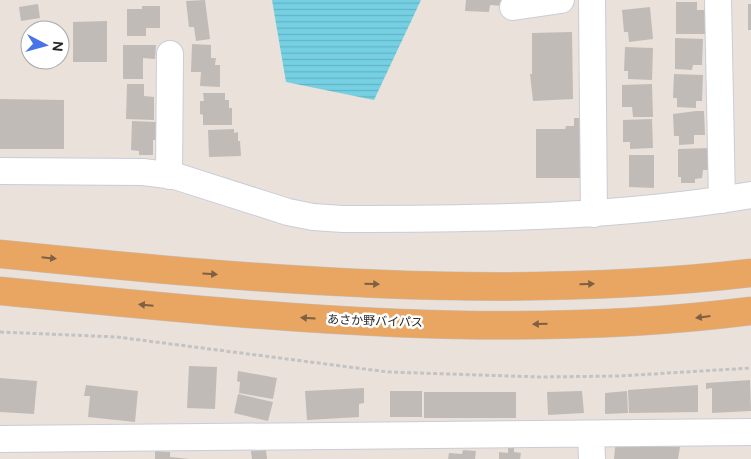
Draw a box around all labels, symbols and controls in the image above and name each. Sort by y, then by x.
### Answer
north arrow [20,20,70,70]
text: N [48,40,67,52]
one-way arrow [41,255,57,263]
one-way arrow [203,271,219,279]
one-way arrow [580,280,596,288]
one-way arrow [365,281,381,289]
one-way arrow [138,301,154,309]
street label: あさか野バイパス [327,311,423,331]
one-way arrow [300,313,316,321]
one-way arrow [694,313,710,321]
one-way arrow [532,321,548,329]

